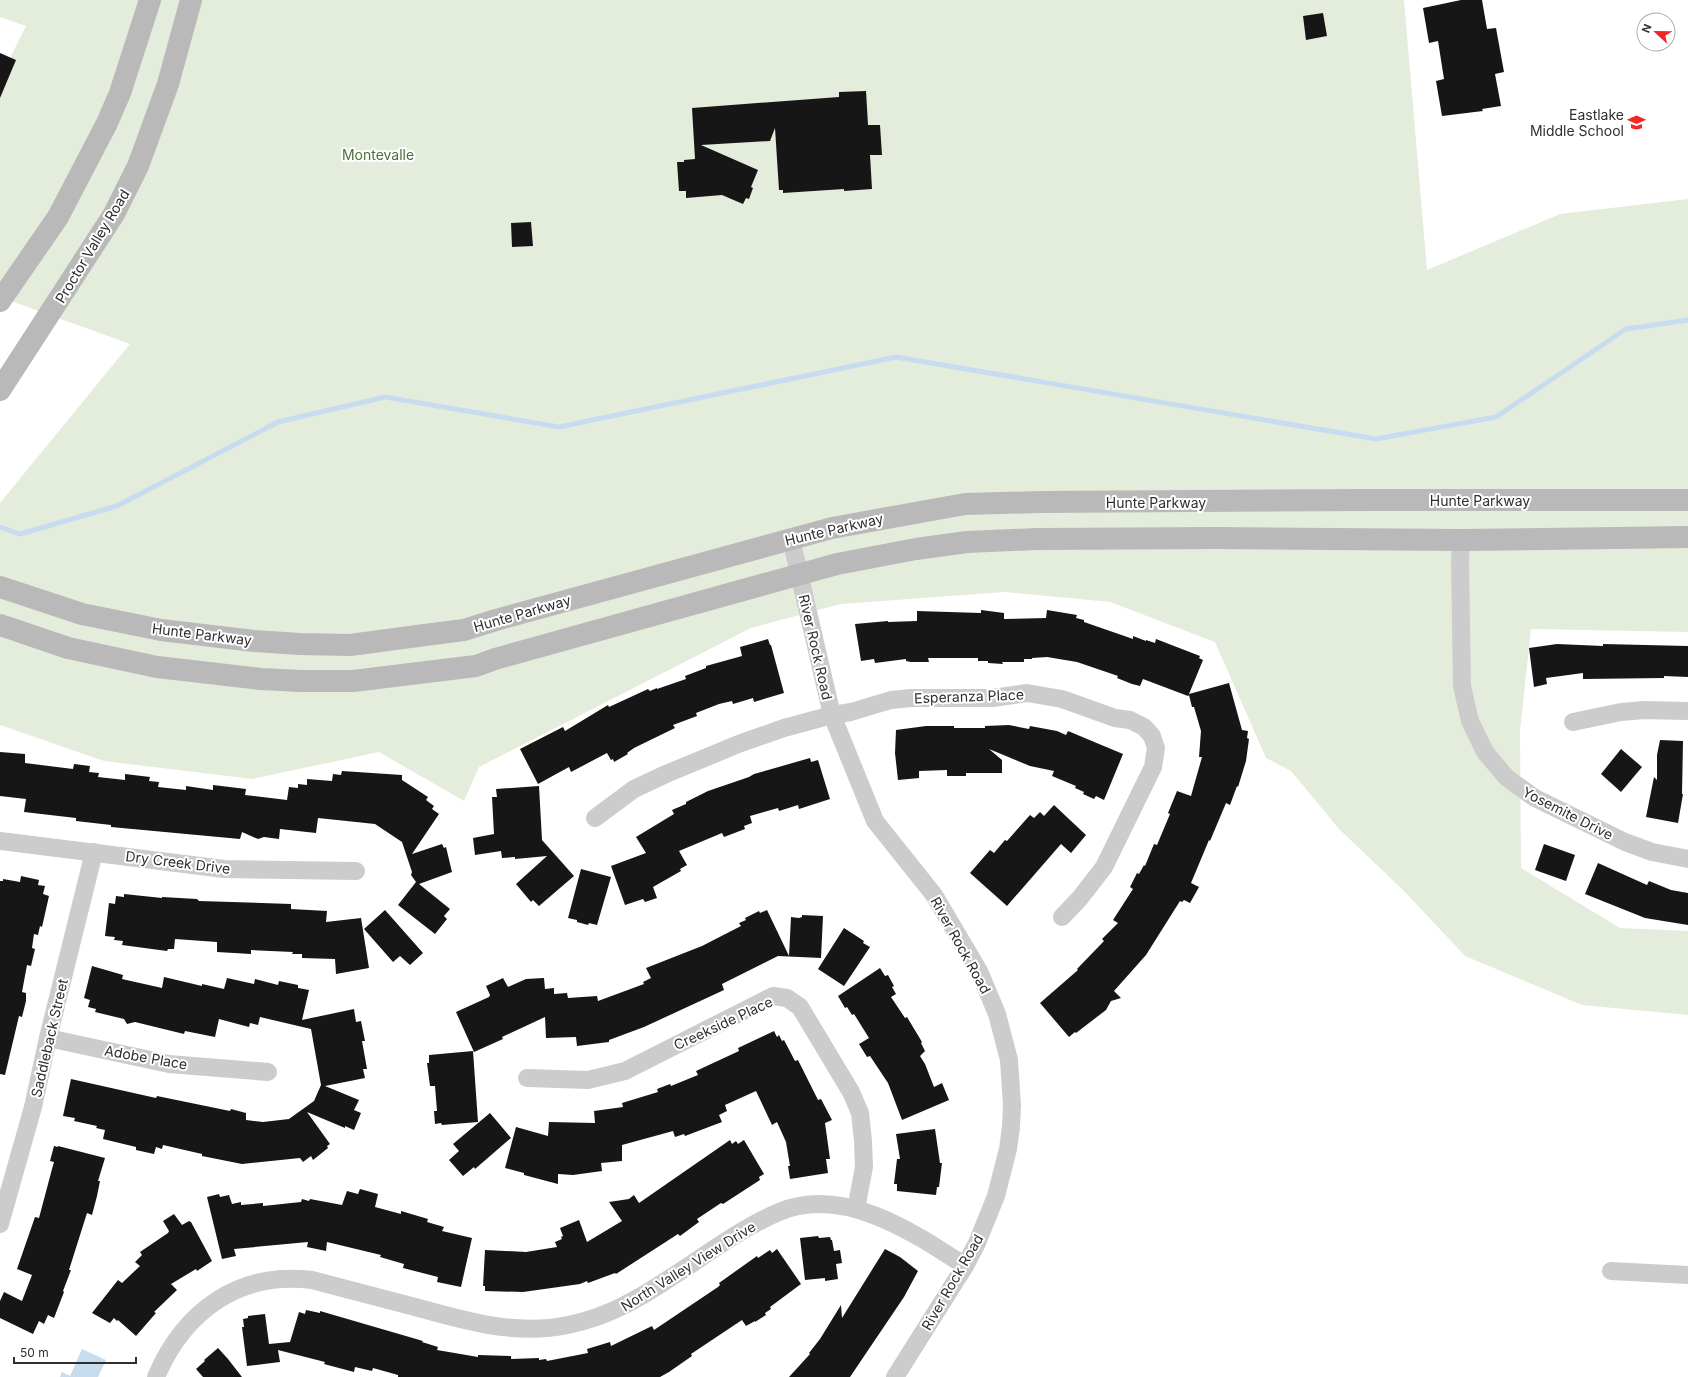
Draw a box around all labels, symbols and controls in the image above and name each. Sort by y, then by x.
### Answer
north arrow [1636,12,1676,52]
text: N [1639,22,1655,35]
place label: Eastlake Middle School [1530,106,1624,139]
school or university icon: Eastlake Middle School [1627,112,1647,132]
park label: Montevalle [342,146,414,163]
street label: Proctor Valley Road [51,186,133,306]
street label: Hunte Parkway [1430,492,1530,509]
street label: Hunte Parkway [1106,494,1206,511]
street label: Hunte Parkway [783,509,885,549]
street label: Hunte Parkway [471,591,573,635]
street label: River Rock Road [796,592,836,702]
street label: Hunte Parkway [151,619,253,649]
street label: Esperanza Place [914,686,1024,706]
street label: Yosemite Drive [1520,783,1616,843]
street label: Dry Creek Drive [125,847,231,877]
street label: River Rock Road [927,894,995,996]
street label: Saddleback Street [27,977,71,1099]
street label: Creekside Place [671,993,775,1053]
street label: Adobe Place [103,1041,189,1073]
street label: North Valley View Drive [618,1218,758,1314]
street label: River Rock Road [918,1231,986,1333]
scale bar [14,1339,136,1365]
text: 50 m [20,1345,49,1360]

